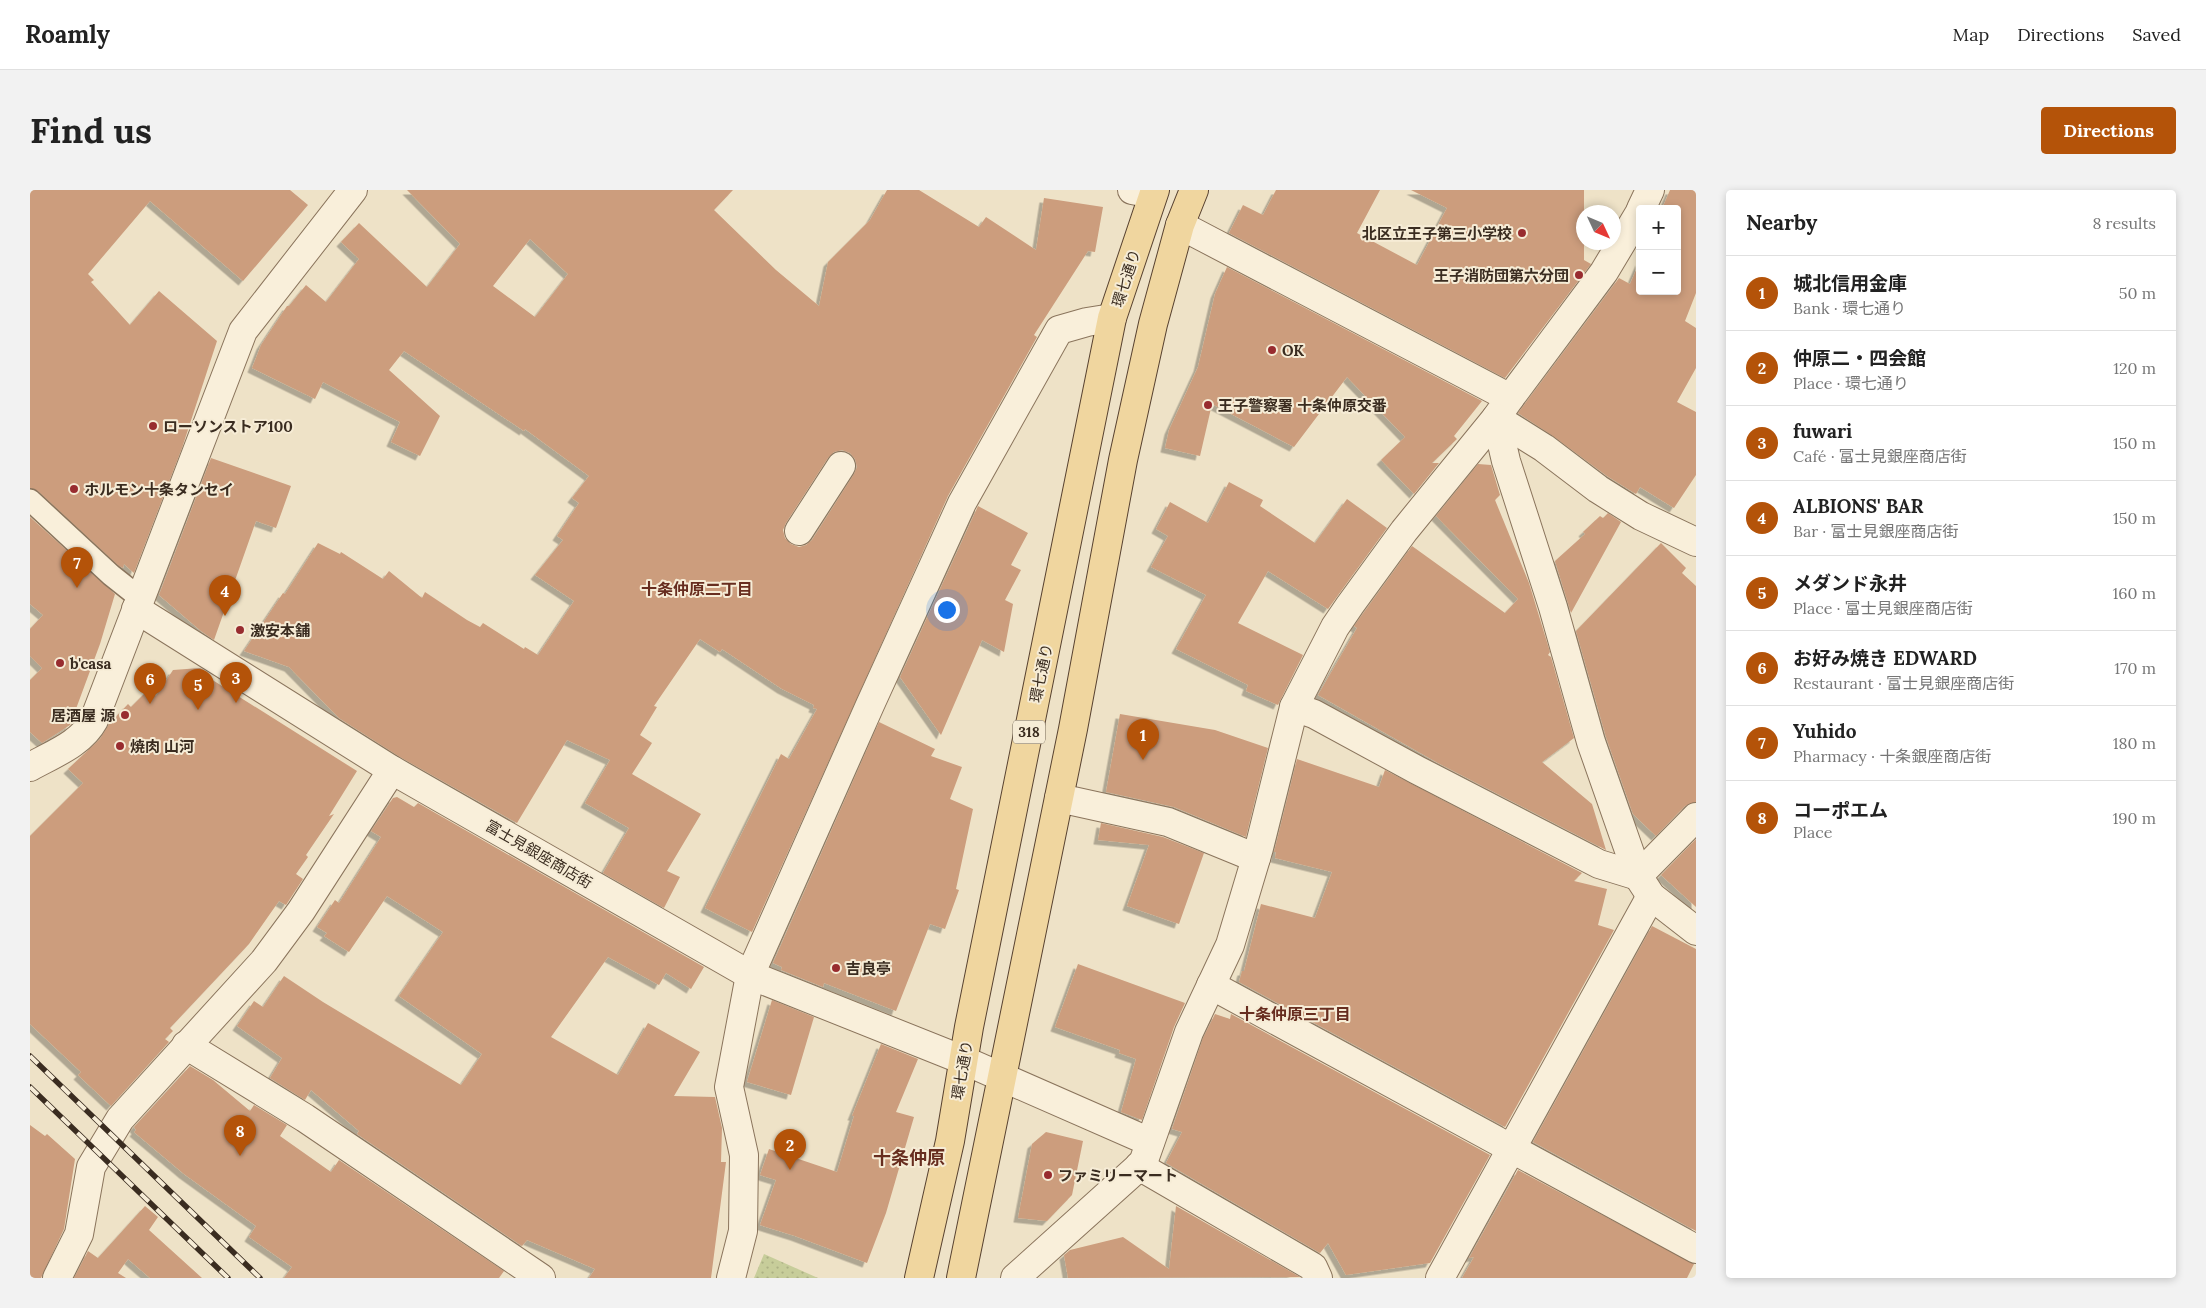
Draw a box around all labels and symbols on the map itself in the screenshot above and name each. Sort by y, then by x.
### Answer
north arrow [1576,205,1621,250]
place label: 北区立王子第三小学校 [1362,224,1512,243]
marker: 北区立王子第三小学校 [1516,227,1528,239]
street label: 環七通り [1108,247,1144,309]
place label: 王子消防団第六分団 [1434,266,1569,285]
marker: 王子消防団第六分団 [1573,269,1585,281]
place label: OK [1282,341,1304,360]
marker: OK [1266,344,1278,356]
place label: 王子警察署 十条仲原交番 [1218,396,1387,415]
marker: 王子警察署 十条仲原交番 [1202,399,1214,411]
place label: ローソンストア100 [163,417,293,436]
marker: ローソンストア100 [147,420,159,432]
place label: ホルモン十条タンセイ [84,480,234,499]
marker: ホルモン十条タンセイ [68,483,80,495]
pin: 7 [61,547,93,588]
pin: 4 [209,575,241,616]
district label: 十条仲原二丁目 [641,579,753,599]
your location [934,597,960,623]
place label: 激安本舗 [250,621,310,640]
marker: 激安本舗 [234,624,246,636]
street label: 環七通り [1025,642,1057,704]
place label: b'casa [69,654,111,673]
marker: b'casa [54,657,66,669]
pin: 3 [220,662,252,703]
pin: 6 [134,663,166,704]
pin: 5 [182,669,214,710]
place label: 居酒屋 源 [51,706,116,725]
marker: 居酒屋 源 [119,709,131,721]
pin: 1 [1127,719,1159,760]
road number: 318 [1013,720,1045,744]
place label: 焼肉 山河 [130,737,194,756]
marker: 焼肉 山河 [114,740,126,752]
street label: 富士見銀座商店街 [482,816,596,892]
place label: 吉良亭 [846,959,891,978]
marker: 吉良亭 [830,962,842,974]
district label: 十条仲原三丁目 [1239,1004,1351,1024]
street label: 環七通り [947,1039,977,1101]
pin: 8 [224,1115,256,1156]
pin: 2 [774,1129,806,1170]
district label: 十条仲原 [873,1146,945,1169]
place label: ファミリーマート [1058,1166,1178,1185]
marker: ファミリーマート [1042,1169,1054,1181]

